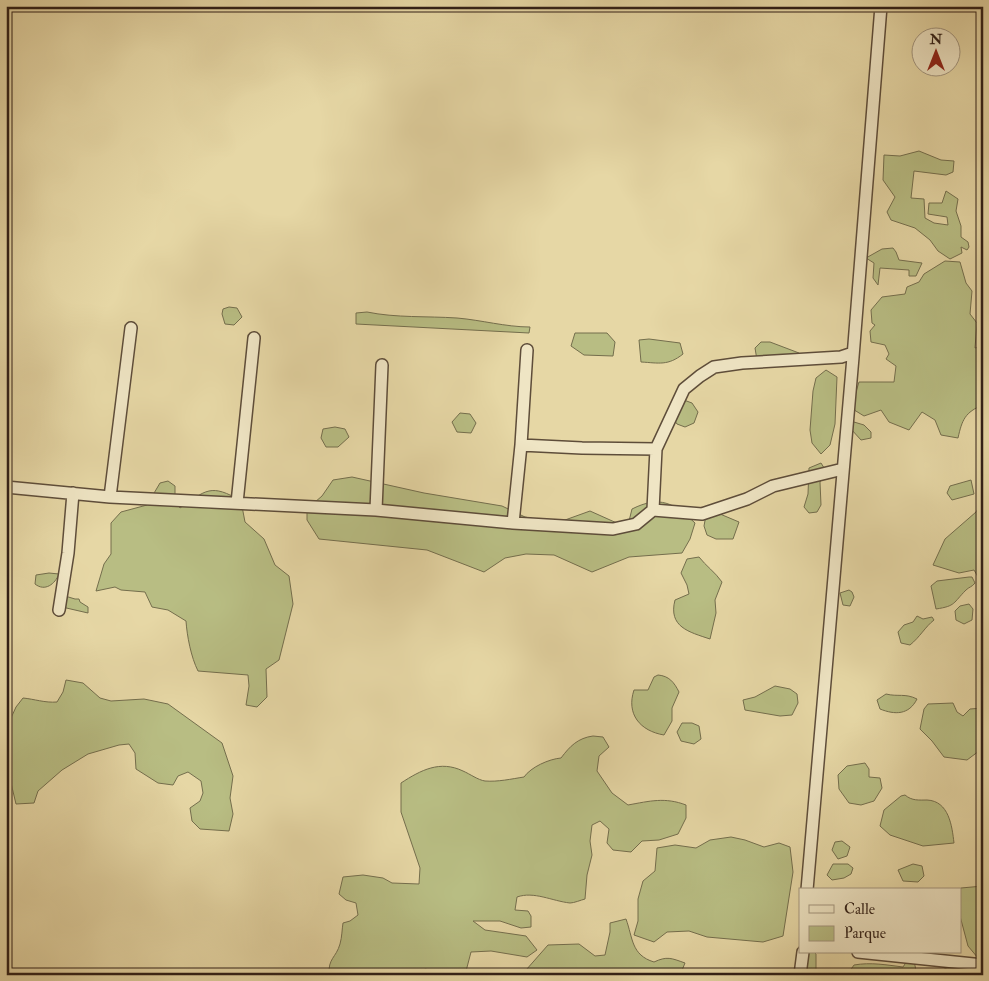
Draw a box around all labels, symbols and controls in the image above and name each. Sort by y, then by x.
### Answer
north arrow [912,28,962,78]
text: N [929,31,943,48]
legend [799,888,962,954]
text: Calle [844,900,875,919]
text: Parque [844,924,886,943]

